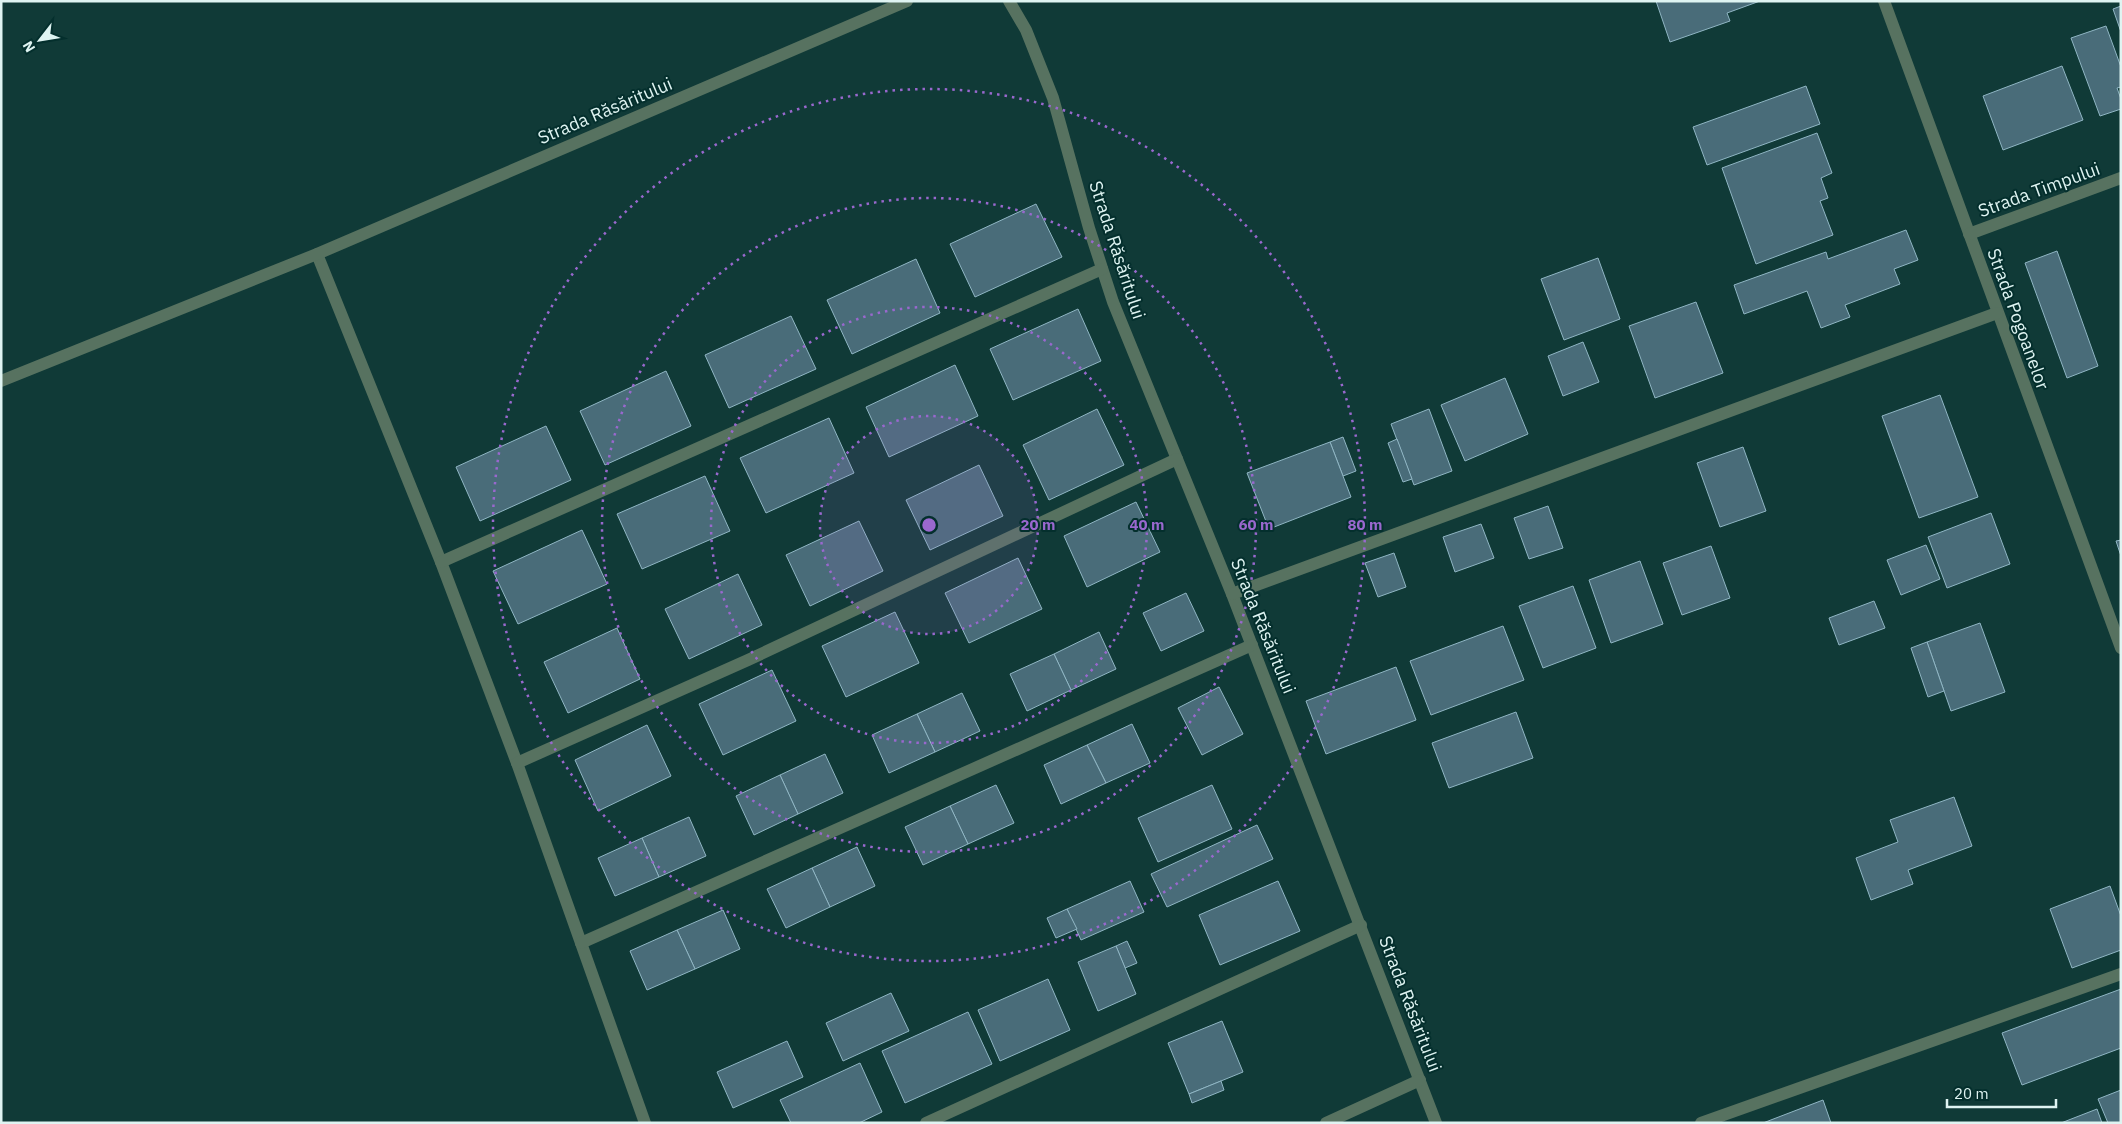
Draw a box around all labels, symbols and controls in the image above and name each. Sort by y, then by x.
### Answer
north arrow [15,15,65,65]
text: N [19,38,39,56]
street label: Strada Răsăritului [534,72,675,149]
street label: Strada Timpului [1975,157,2103,222]
street label: Strada Răsăritului [1084,178,1151,322]
street label: Strada Pogoanelor [1982,245,2055,393]
text: 20 m [1021,515,1055,534]
text: 40 m [1130,515,1164,534]
text: 60 m [1239,515,1273,534]
text: 80 m [1348,515,1382,534]
centre of rings [920,516,938,534]
street label: Strada Răsăritului [1226,555,1301,697]
street label: Strada Răsăritului [1374,933,1447,1075]
scale bar [1947,1076,2056,1108]
text: 20 m [1954,1084,1989,1103]

